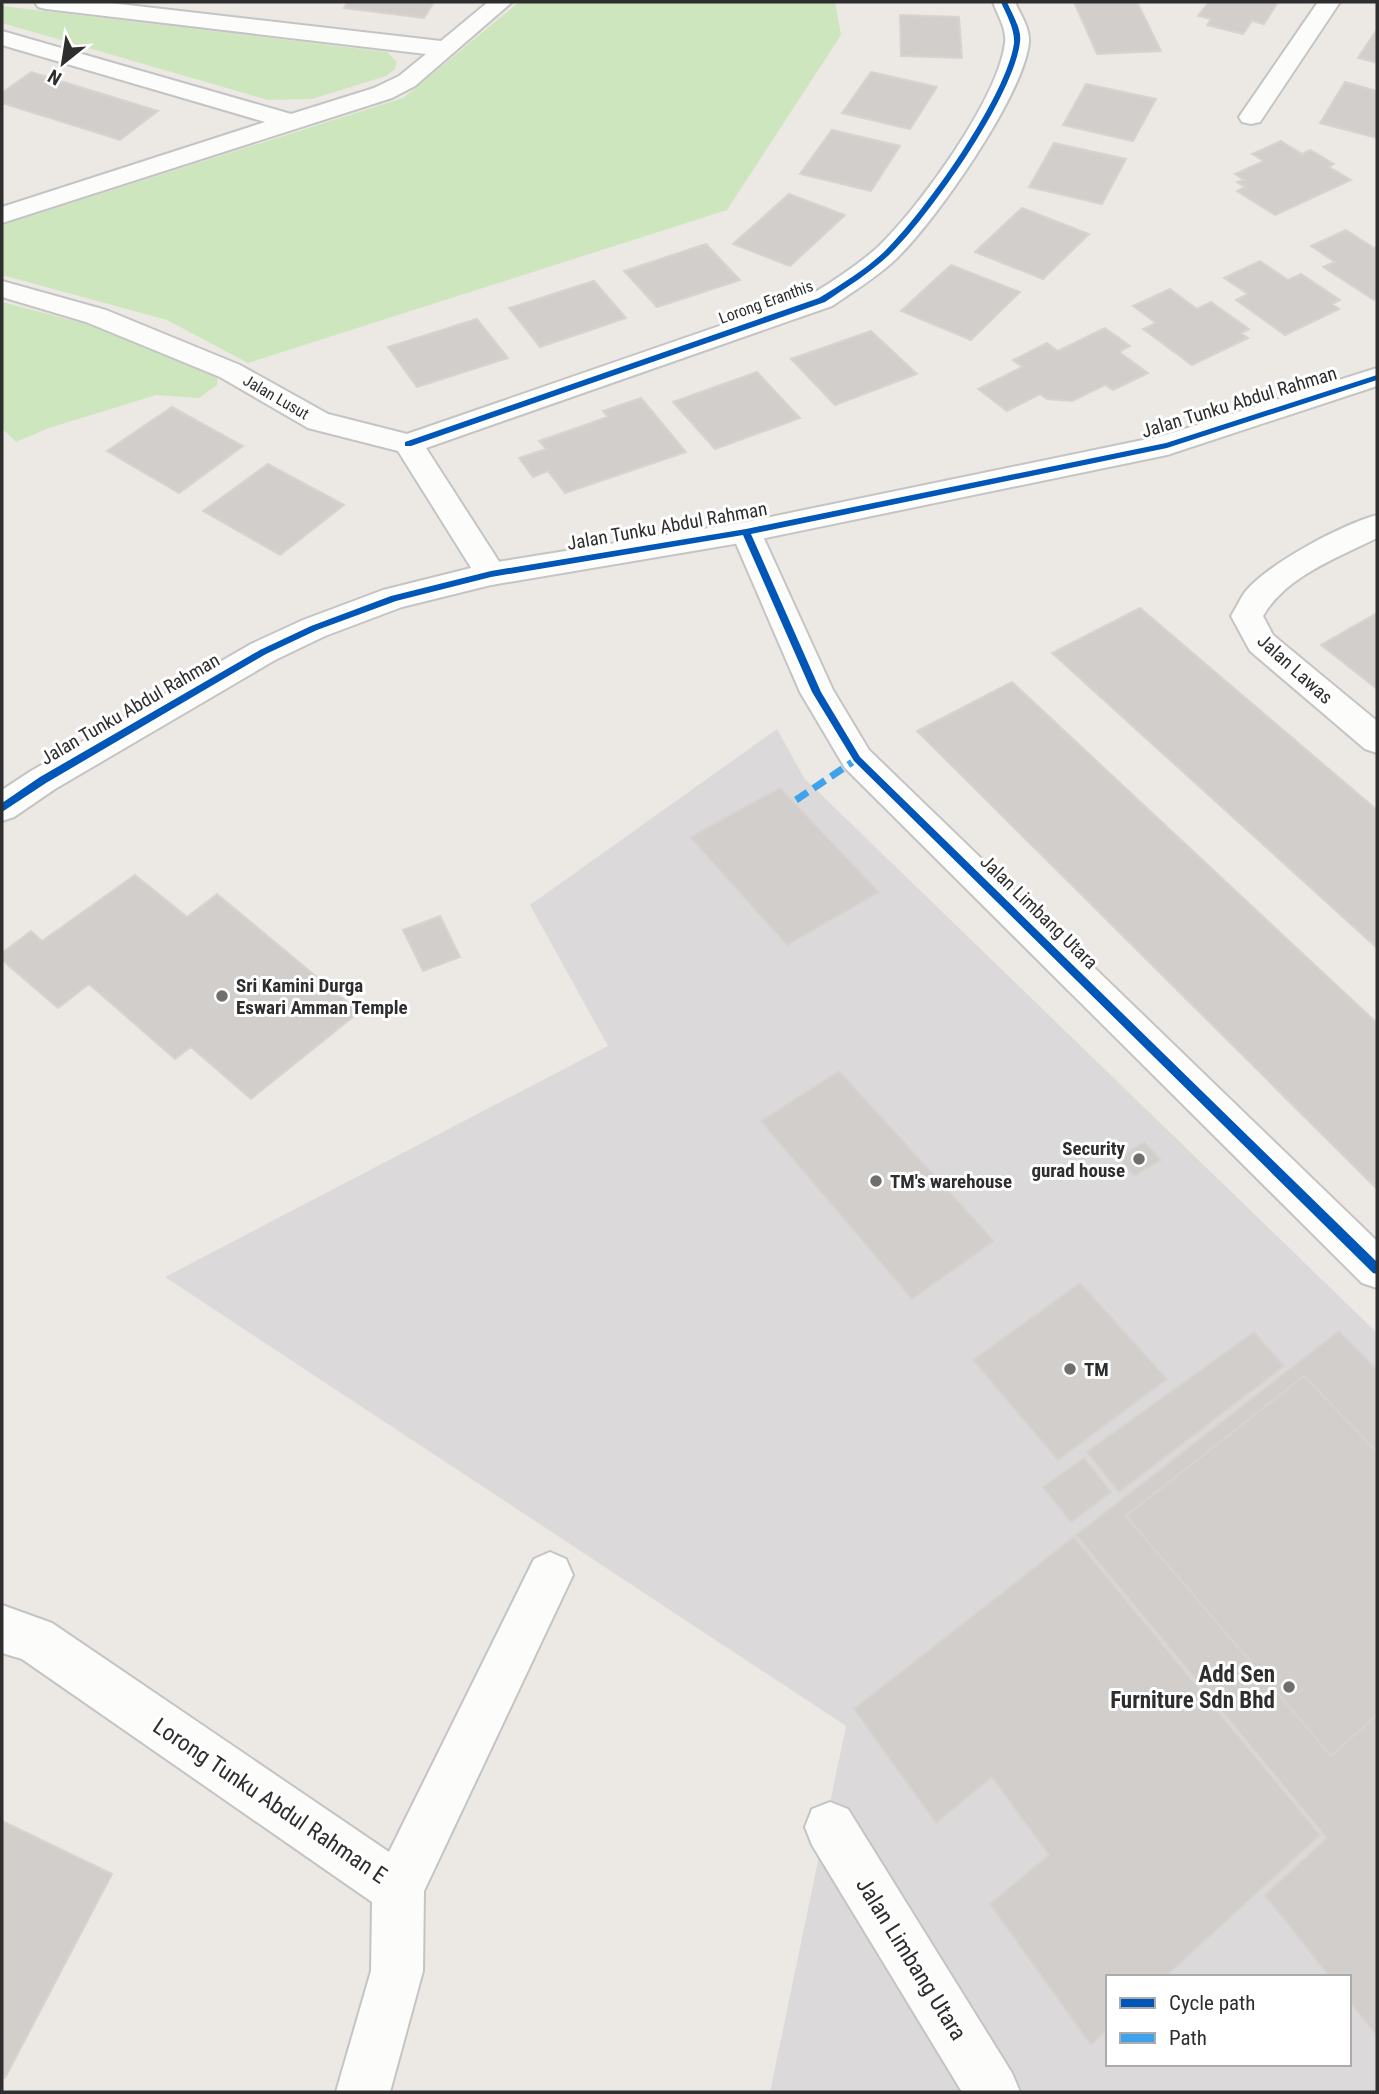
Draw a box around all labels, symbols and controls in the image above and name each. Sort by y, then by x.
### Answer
north arrow [28,28,98,98]
text: N [44,64,66,90]
street label: Lorong Eranthis [716,276,816,328]
street label: Jalan Tunku Abdul Rahman [1139,361,1339,443]
street label: Jalan Lusut [240,371,313,424]
street label: Jalan Tunku Abdul Rahman [565,497,769,555]
street label: Jalan Lawas [1253,629,1337,709]
street label: Jalan Tunku Abdul Rahman [36,648,224,770]
street label: Jalan Limbang Utara [975,850,1103,974]
place label: Sri Kamini Durga Eswari Amman Temple [236,974,408,1019]
marker: Sri Kamini Durga Eswari Amman Temple [214,988,230,1004]
place label: Security gurad house [1031,1137,1126,1182]
marker: Security gurad house [1131,1151,1147,1167]
place label: TM's warehouse [890,1170,1012,1193]
marker: TM's warehouse [868,1173,884,1189]
place label: TM [1084,1358,1109,1381]
marker: TM [1062,1361,1078,1377]
place label: Add Sen Furniture Sdn Bhd [1110,1661,1275,1714]
marker: Add Sen Furniture Sdn Bhd [1281,1679,1297,1695]
street label: Lorong Tunku Abdul Rahman E [148,1713,392,1889]
street label: Jalan Limbang Utara [850,1873,972,2045]
legend [1106,1975,1351,2066]
text: Cycle path [1169,1991,1255,2015]
text: Path [1169,2026,1207,2050]

